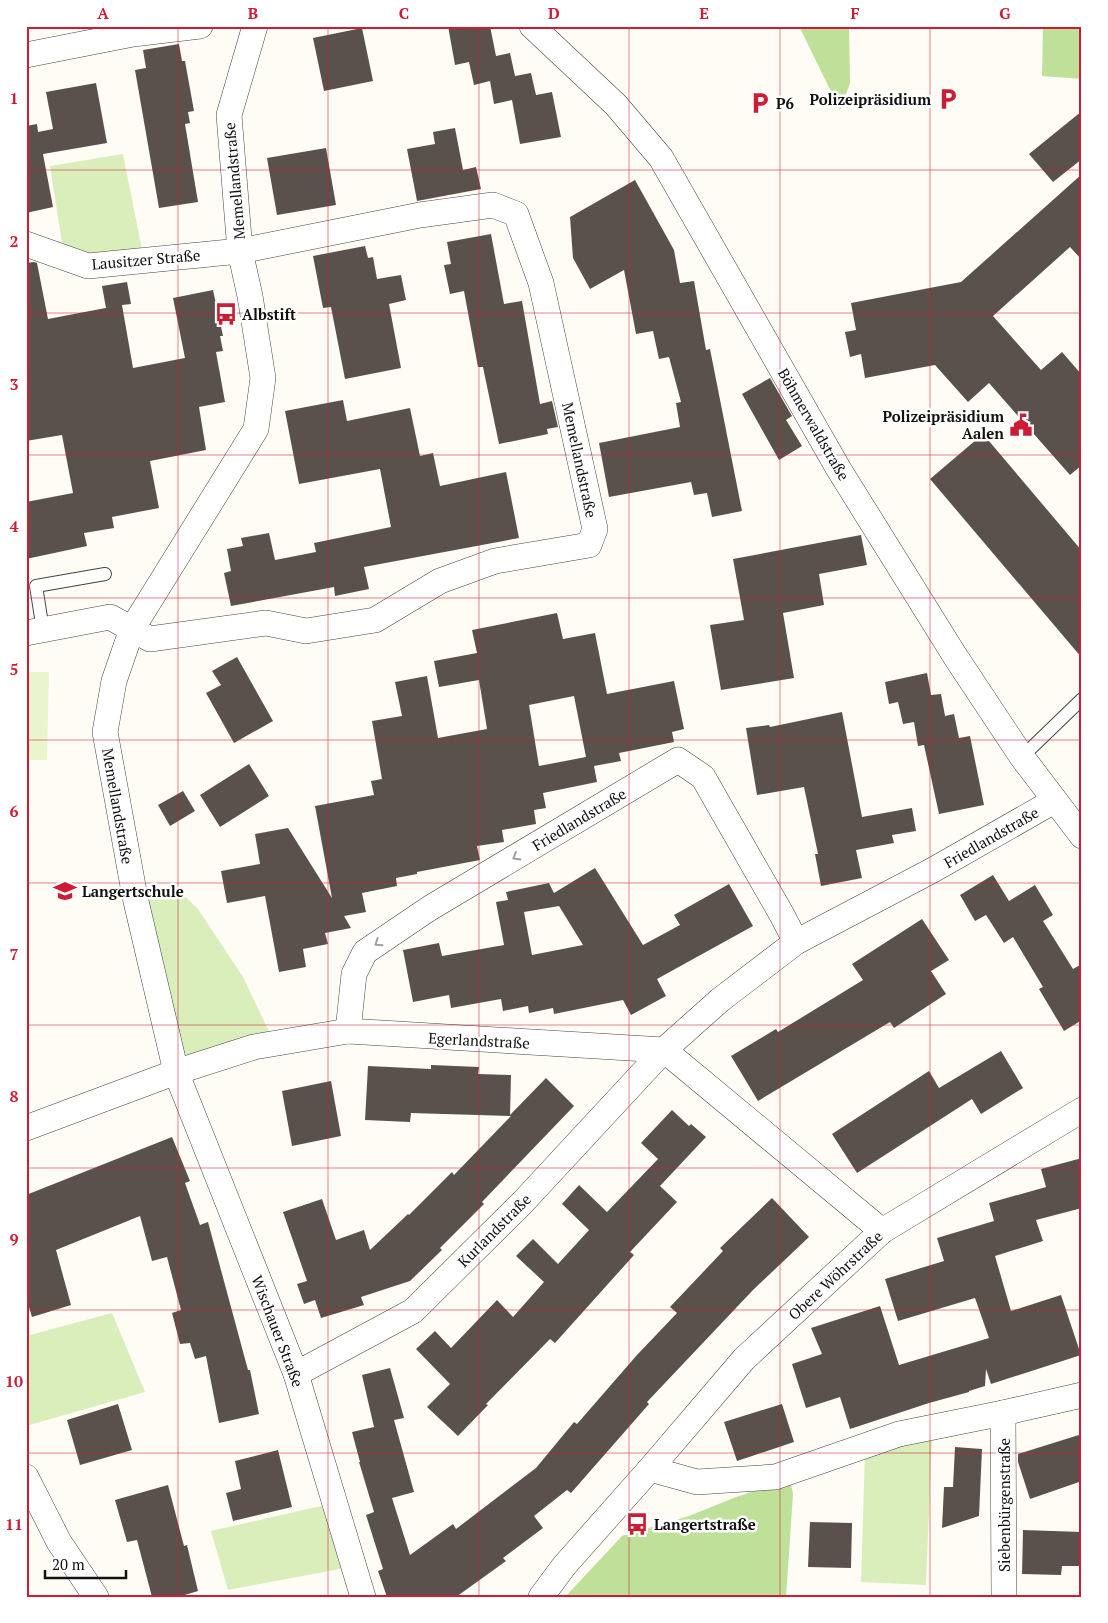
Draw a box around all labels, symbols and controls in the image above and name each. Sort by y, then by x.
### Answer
text: A [97,2,109,24]
text: B [248,2,258,24]
text: C [399,2,409,24]
text: D [548,2,560,24]
text: E [699,2,709,24]
text: F [850,2,860,24]
text: G [999,2,1011,24]
parking icon: Polizeipräsidium [935,86,961,112]
text: 1 [9,87,19,109]
place label: Polizeipräsidium [810,89,931,109]
parking icon: P6 [747,90,773,116]
place label: P6 [776,93,795,113]
street label: Memellandstraße [219,122,249,240]
text: 2 [9,230,19,252]
street label: Lausitzer Straße [91,244,201,274]
bus stop icon: Albstift [213,301,239,327]
place label: Albstift [242,304,296,324]
street label: Böhmerwaldstraße [774,364,854,484]
text: 3 [9,373,19,395]
street label: Memellandstraße [558,401,602,519]
place label: Polizeipräsidium Aalen [883,406,1004,443]
public building icon: Polizeipräsidium Aalen [1008,412,1034,438]
text: 4 [9,515,19,537]
text: 5 [9,658,19,680]
street label: Memellandstraße [98,746,138,866]
street label: Friedlandstraße [528,783,630,855]
text: 6 [9,800,19,822]
street label: Friedlandstraße [940,802,1042,872]
one-way arrow [513,850,522,860]
school or university icon: Langertschule [52,878,78,904]
place label: Langertschule [82,881,184,901]
one-way arrow [375,937,384,946]
text: 7 [9,943,19,965]
street label: Egerlandstraße [428,1027,530,1053]
text: 8 [9,1085,19,1107]
street label: Kurlandstraße [453,1189,535,1271]
street label: Obere Wöhrstraße [783,1226,887,1324]
text: 9 [9,1228,19,1250]
street label: Wischauer Straße [248,1272,308,1390]
text: 10 [5,1370,23,1392]
street label: Siebenbürgenstraße [994,1438,1014,1572]
bus stop icon: Langertstraße [624,1511,650,1537]
text: 11 [5,1513,23,1535]
place label: Langertstraße [654,1514,756,1534]
scale bar [45,1548,126,1580]
text: 20 m [52,1554,85,1574]

